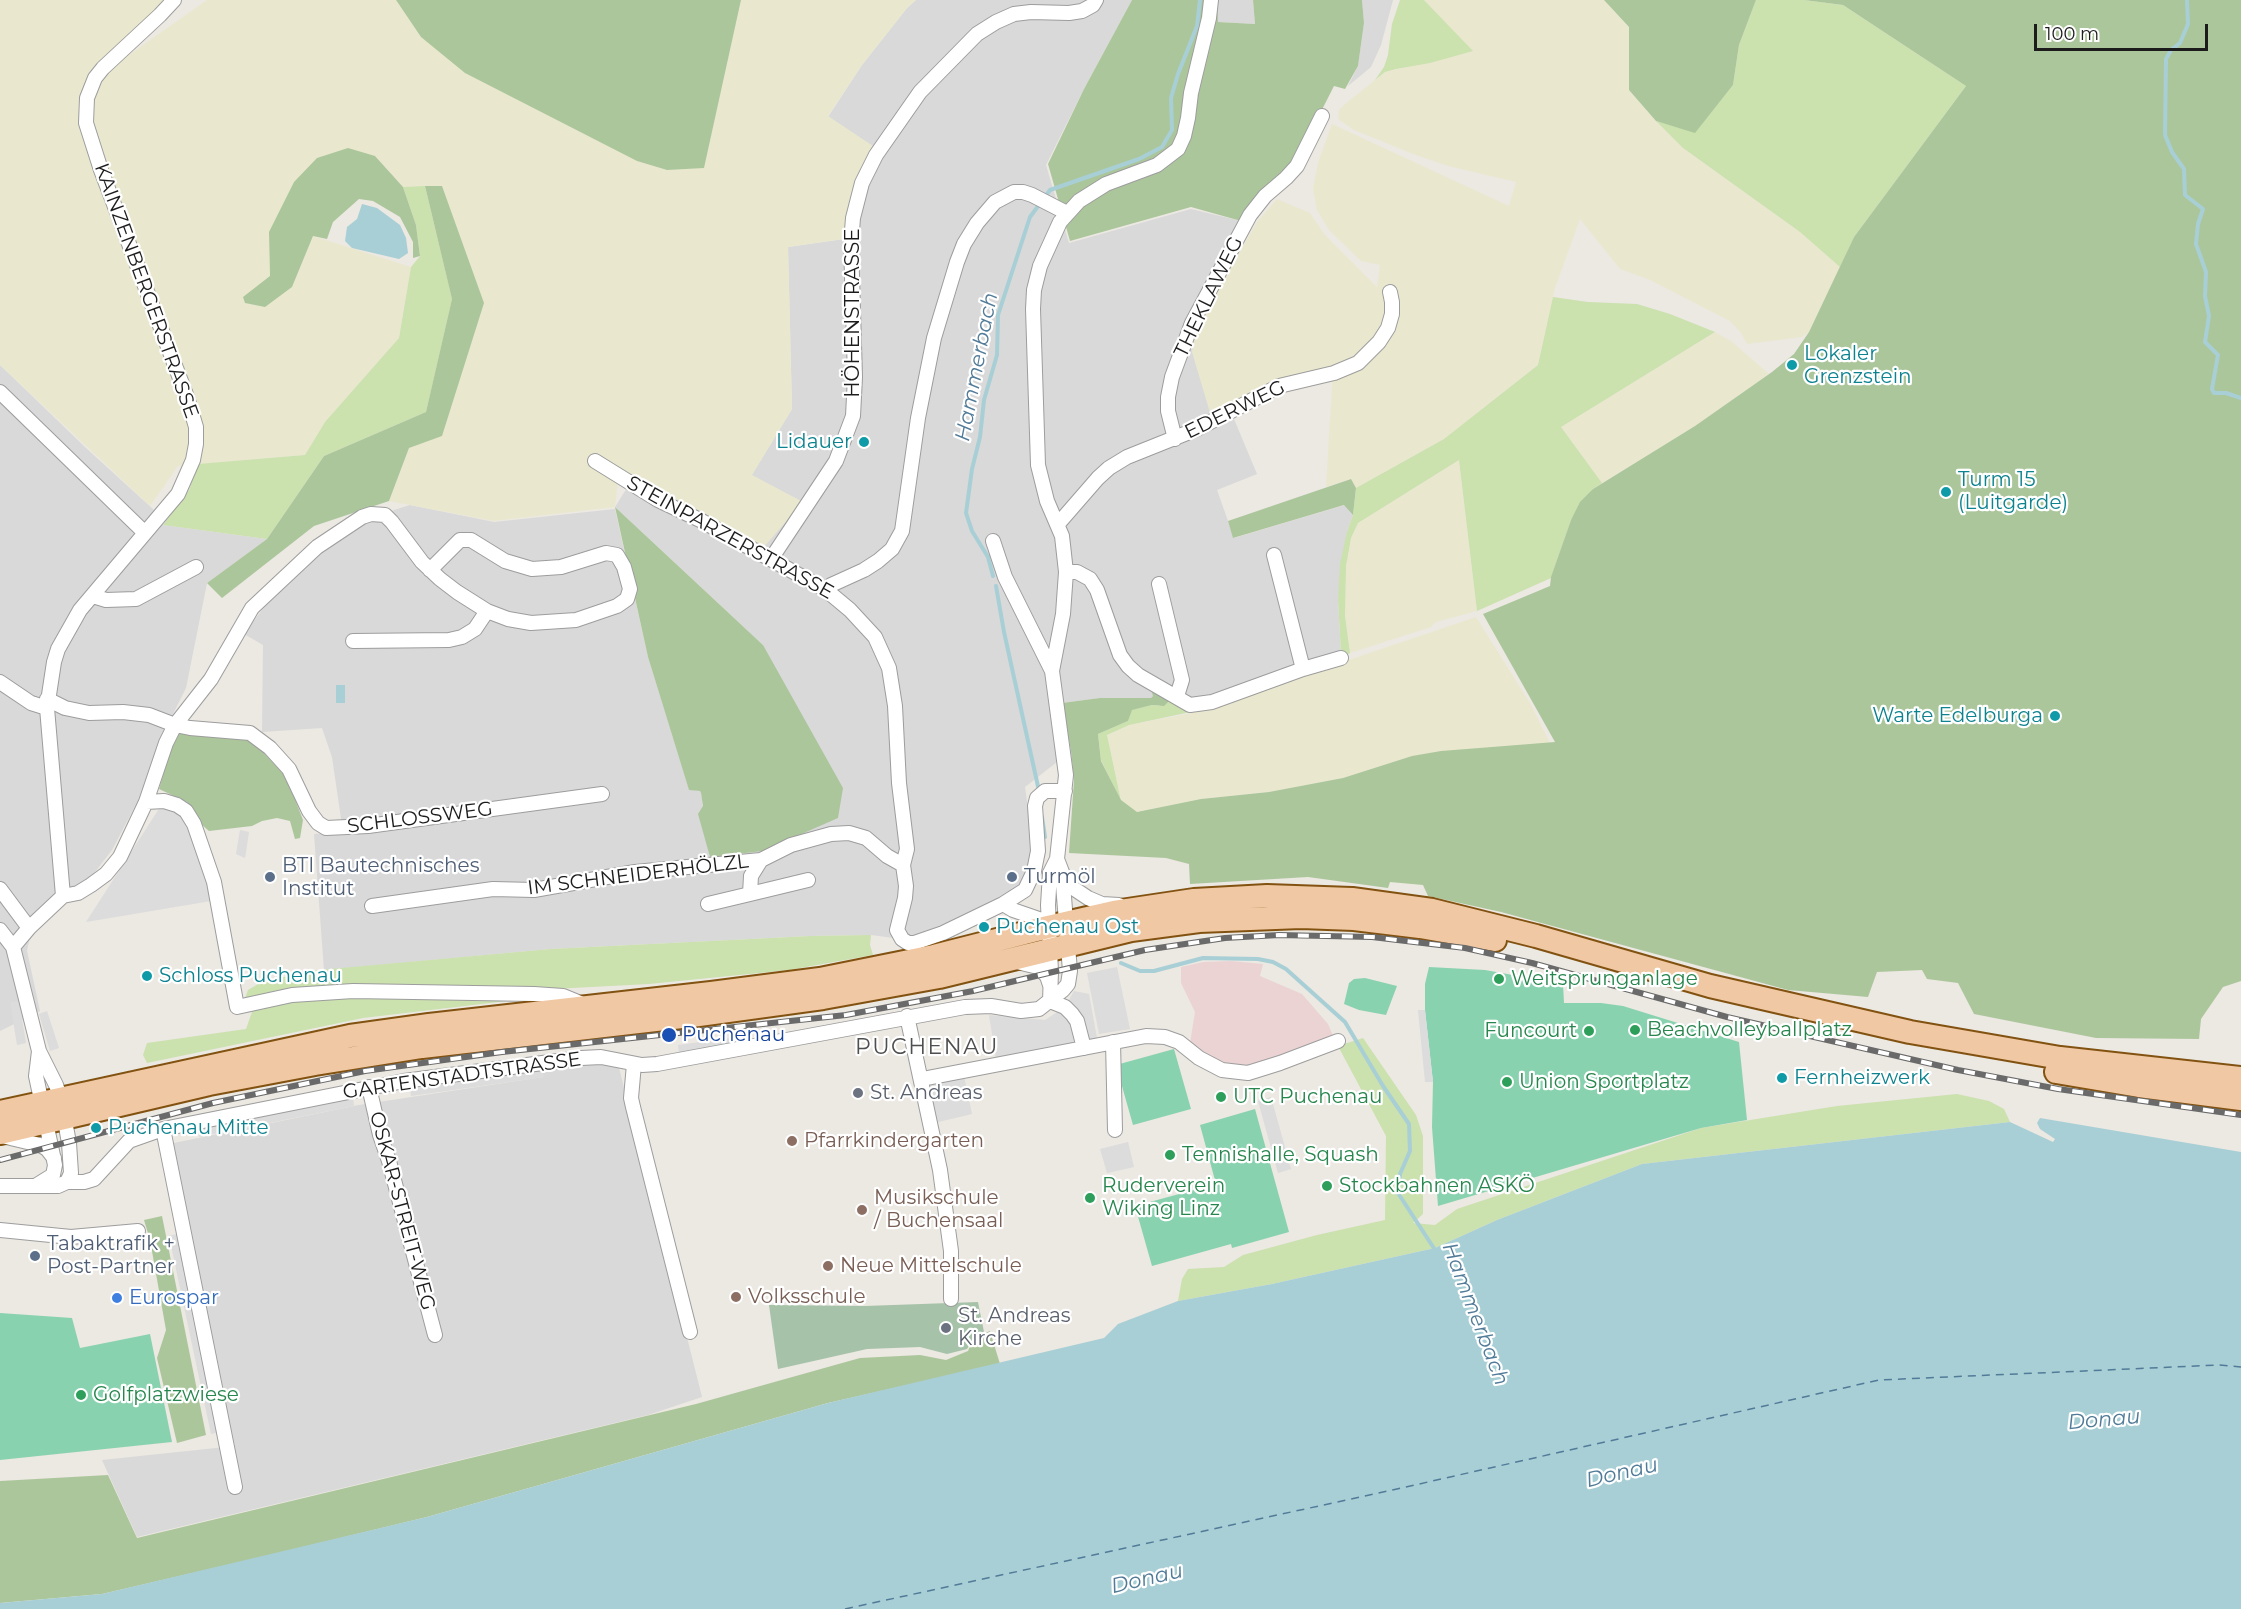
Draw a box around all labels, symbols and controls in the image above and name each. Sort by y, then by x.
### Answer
scale bar [2037,12,2211,50]
text: 100 m [2045,23,2099,45]
street label: KAINZENBERGERSTRASSE [89,160,203,422]
street label: HÖHENSTRASSE [841,228,865,398]
street label: THEKLAWEG [1169,233,1249,361]
water label: Hammerbach [950,290,1004,444]
place label: Lokaler Grenzstein [1804,342,1912,389]
marker: Lokaler Grenzstein [1785,358,1799,372]
street label: EDERWEG [1181,375,1289,445]
place label: Lidauer [776,430,852,454]
marker: Lidauer [857,435,871,449]
place label: Turm 15 (Luitgarde) [1958,468,2068,515]
street label: STEINPARZERSTRASSE [622,471,838,605]
marker: Turm 15 (Luitgarde) [1939,485,1953,499]
place label: Warte Edelburga [1872,704,2043,728]
marker: Warte Edelburga [2048,709,2062,723]
street label: SCHLOSSWEG [346,797,494,839]
street label: IM SCHNEIDERHÖLZL [526,850,750,900]
place label: BTI Bautechnisches Institut [282,854,479,901]
place label: Turmöl [1024,865,1096,889]
marker: BTI Bautechnisches Institut [263,870,277,884]
marker: Turmöl [1005,870,1019,884]
place label: Puchenau Ost [996,915,1139,939]
marker: Puchenau Ost [977,920,991,934]
place label: Schloss Puchenau [159,964,342,988]
place label: Weitsprunganlage [1511,967,1698,991]
marker: Schloss Puchenau [140,969,154,983]
marker: Weitsprunganlage [1492,972,1506,986]
place label: Beachvolleyballplatz [1647,1018,1852,1042]
place label: Funcourt [1484,1019,1577,1043]
place label: Puchenau [682,1023,785,1047]
marker: Beachvolleyballplatz [1628,1023,1642,1037]
marker: Funcourt [1582,1024,1596,1038]
marker: Puchenau [660,1026,678,1044]
district label: PUCHENAU [855,1035,999,1061]
street label: GARTENSTADTSTRASSE [341,1047,583,1105]
place label: Fernheizwerk [1794,1066,1930,1090]
place label: Union Sportplatz [1519,1070,1689,1094]
marker: Fernheizwerk [1775,1071,1789,1085]
marker: Union Sportplatz [1500,1075,1514,1089]
place label: St. Andreas [870,1081,983,1105]
place label: UTC Puchenau [1233,1085,1383,1109]
marker: St. Andreas [851,1086,865,1100]
marker: UTC Puchenau [1214,1090,1228,1104]
street label: OSKAR-STREIT-WEG [364,1109,440,1313]
place label: Puchenau Mitte [108,1116,268,1140]
marker: Puchenau Mitte [89,1121,103,1135]
place label: Pfarrkindergarten [804,1129,984,1153]
marker: Pfarrkindergarten [785,1134,799,1148]
place label: Tennishalle, Squash [1182,1143,1379,1167]
marker: Tennishalle, Squash [1163,1148,1177,1162]
place label: Ruderverein Wiking Linz [1102,1174,1225,1221]
place label: Stockbahnen ASKÖ [1339,1174,1535,1198]
marker: Stockbahnen ASKÖ [1320,1179,1334,1193]
place label: Musikschule / Buchensaal [874,1186,1003,1233]
marker: Ruderverein Wiking Linz [1083,1191,1097,1205]
marker: Musikschule / Buchensaal [855,1203,869,1217]
place label: Tabaktrafik + Post-Partner [47,1232,175,1279]
water label: Hammerbach [1436,1239,1514,1389]
marker: Tabaktrafik + Post-Partner [28,1249,42,1263]
place label: Neue Mittelschule [840,1254,1022,1278]
marker: Neue Mittelschule [821,1259,835,1273]
place label: Volksschule [748,1285,865,1309]
place label: Eurospar [129,1286,219,1310]
marker: Volksschule [729,1290,743,1304]
marker: Eurospar [110,1291,124,1305]
place label: St. Andreas Kirche [958,1304,1071,1351]
marker: St. Andreas Kirche [939,1321,953,1335]
place label: Golfplatzwiese [93,1383,239,1407]
marker: Golfplatzwiese [74,1388,88,1402]
water label: Donau [2067,1404,2141,1436]
water label: Donau [1584,1453,1660,1493]
water label: Donau [1109,1559,1185,1599]

